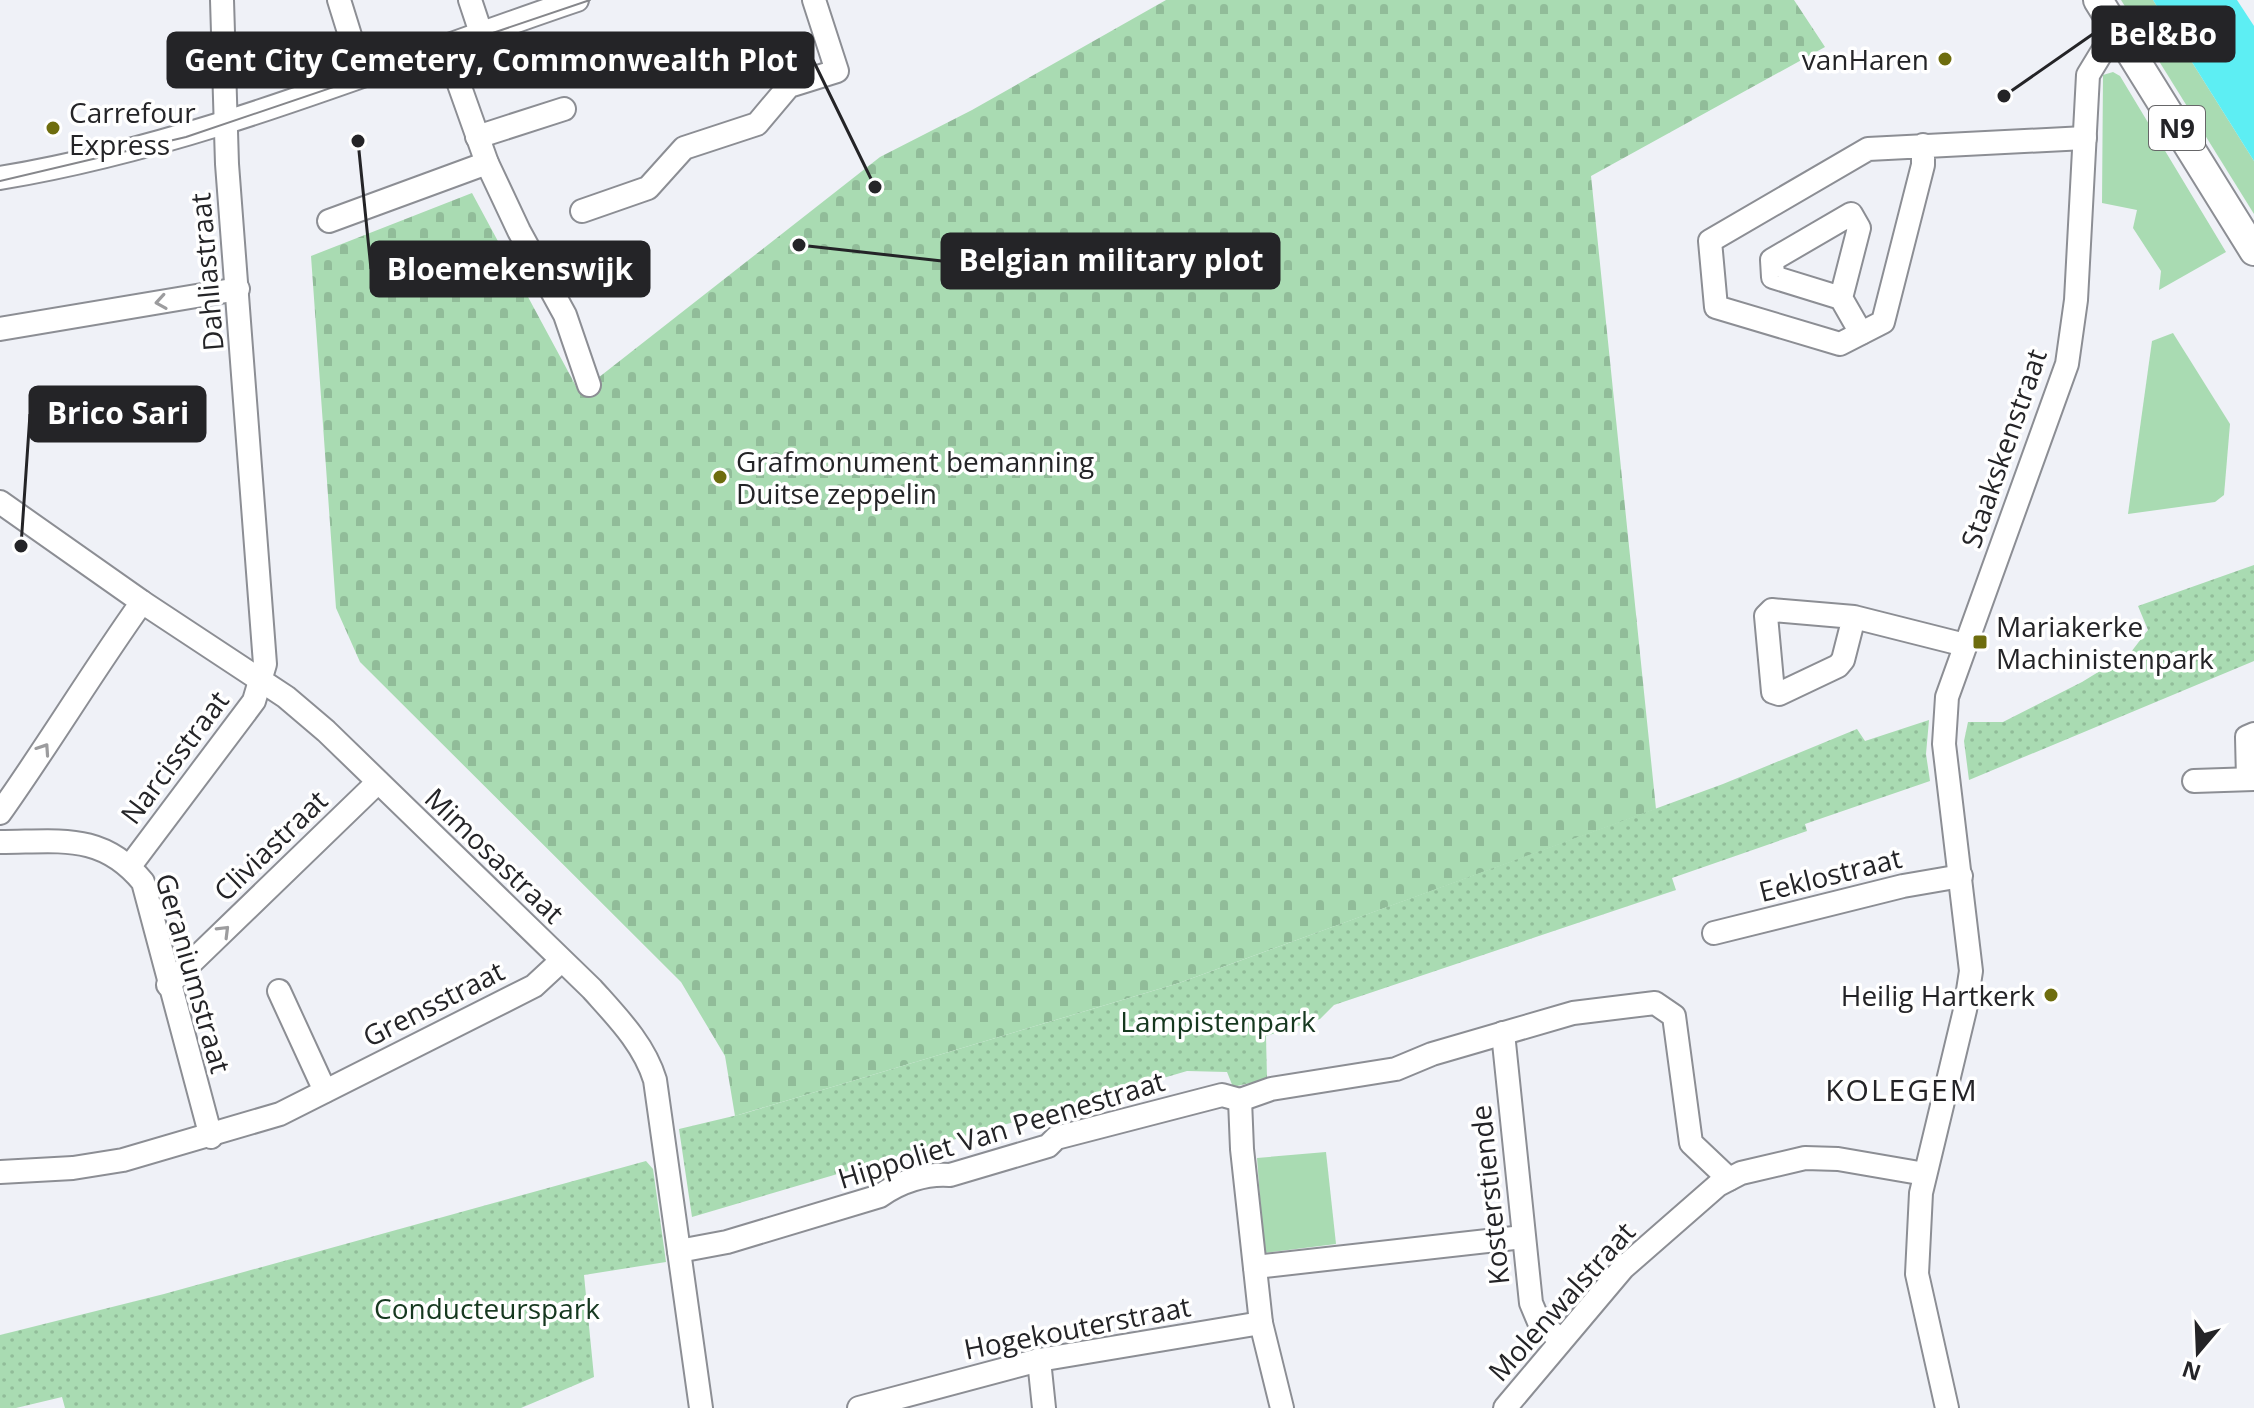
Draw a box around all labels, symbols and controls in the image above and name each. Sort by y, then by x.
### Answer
callout: Bel&Bo [2093,7,2234,61]
text: Bel&Bo [2109,13,2217,54]
callout: Gent City Cemetery, Commonwealth Plot [168,33,813,87]
text: Gent City Cemetery, Commonwealth Plot [184,39,798,80]
place label: vanHaren [1802,40,1929,78]
marker: vanHaren [1936,50,1954,68]
place label: Carrefour Express [69,93,196,163]
road number: N9 [2149,106,2205,150]
marker: Carrefour Express [44,119,62,137]
street label: Dahliastraat [180,191,232,353]
callout: Belgian military plot [942,234,1279,288]
text: Belgian military plot [958,239,1264,280]
callout: Bloemekenswijk [371,242,649,296]
text: Bloemekenswijk [387,248,634,289]
one-way arrow [154,293,168,310]
street label: Staakskenstraat [1951,343,2055,553]
callout: Brico Sari [30,387,205,441]
text: Brico Sari [47,392,189,433]
place label: Grafmonument bemanning Duitse zeppelin [736,442,1094,512]
marker: Grafmonument bemanning Duitse zeppelin [711,468,729,486]
place label: Mariakerke Machinistenpark [1996,607,2214,677]
marker: Mariakerke Machinistenpark [1971,633,1989,651]
street label: Narcisstraat [111,683,237,831]
one-way arrow [35,744,50,758]
street label: Mimosastraat [417,779,573,931]
street label: Cliviastraat [205,781,335,909]
street label: Eeklostraat [1755,838,1905,910]
street label: Geraniumstraat [147,869,241,1077]
one-way arrow [215,926,229,940]
street label: Grensstraat [356,951,510,1055]
place label: Heilig Hartkerk [1841,976,2035,1014]
marker: Heilig Hartkerk [2042,986,2060,1004]
park label: Lampistenpark [1120,1002,1316,1040]
street label: Hippoliet Van Peenestraat [833,1061,1169,1197]
district label: KOLEGEM [1825,1069,1979,1110]
street label: Kosterstiende [1461,1103,1517,1287]
street label: Molenwalstraat [1479,1213,1643,1389]
street label: Hogekouterstraat [960,1286,1194,1368]
park label: Conducteurspark [374,1289,600,1327]
north arrow [2158,1312,2238,1392]
text: N [2178,1355,2205,1389]

